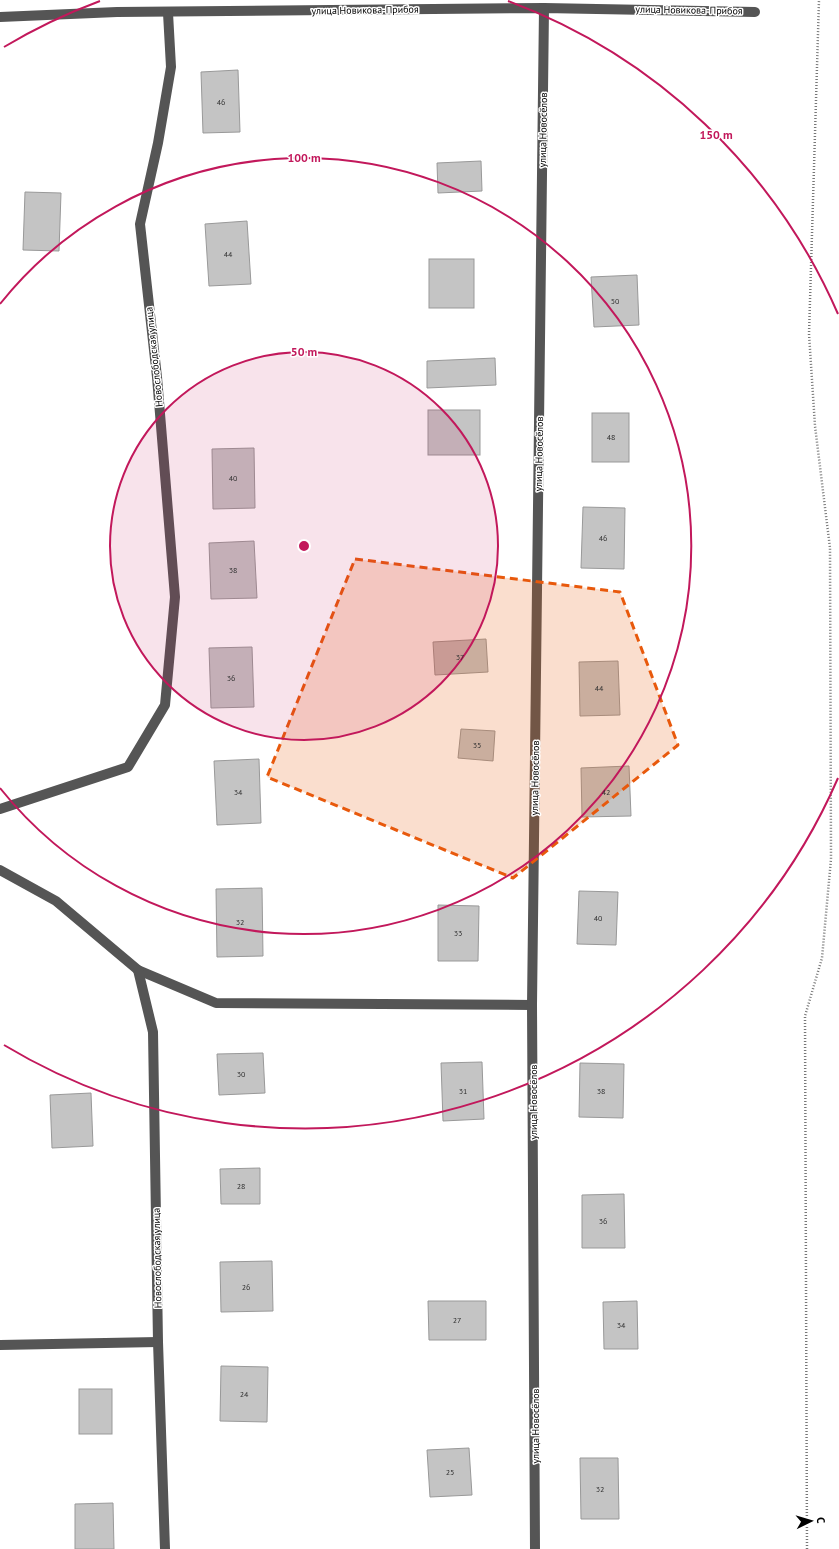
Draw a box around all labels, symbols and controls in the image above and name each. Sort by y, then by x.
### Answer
street label: улица Новикова-Прибоя [311,3,419,17]
street label: улица Новикова-Прибоя [635,3,743,17]
street label: улица Новосёлов [536,92,550,168]
house number: 46 [217,97,225,107]
text: 150 m [699,127,733,142]
text: 100 m [287,150,321,165]
house number: 44 [224,249,233,259]
house number: 50 [611,296,620,306]
street label: Новослободская улица [142,306,166,408]
text: 50 m [291,344,317,359]
street label: улица Новосёлов [532,416,546,492]
house number: 48 [607,432,615,442]
house number: 40 [229,473,238,483]
house number: 46 [599,533,607,543]
centre of rings [297,539,311,553]
house number: 38 [229,565,237,575]
house number: 37 [456,652,464,662]
house number: 36 [227,673,235,683]
house number: 44 [595,683,604,693]
house number: 35 [473,740,481,750]
street label: улица Новосёлов [528,740,542,816]
house number: 34 [234,787,243,797]
house number: 42 [602,787,610,797]
house number: 40 [594,913,603,923]
house number: 32 [236,917,244,927]
house number: 33 [454,928,462,938]
street label: улица Новосёлов [527,1064,540,1140]
house number: 30 [237,1069,246,1079]
house number: 31 [459,1086,467,1096]
house number: 38 [597,1086,605,1096]
house number: 28 [237,1181,245,1191]
street label: Новослободская улица [150,1208,164,1308]
house number: 36 [599,1216,607,1226]
house number: 26 [242,1282,250,1292]
house number: 27 [453,1315,461,1325]
house number: 34 [617,1320,626,1330]
street label: улица Новосёлов [529,1388,542,1464]
house number: 24 [240,1389,249,1399]
house number: 25 [446,1467,454,1477]
house number: 32 [596,1484,604,1494]
north arrow [791,1501,831,1541]
text: С [814,1516,828,1524]

